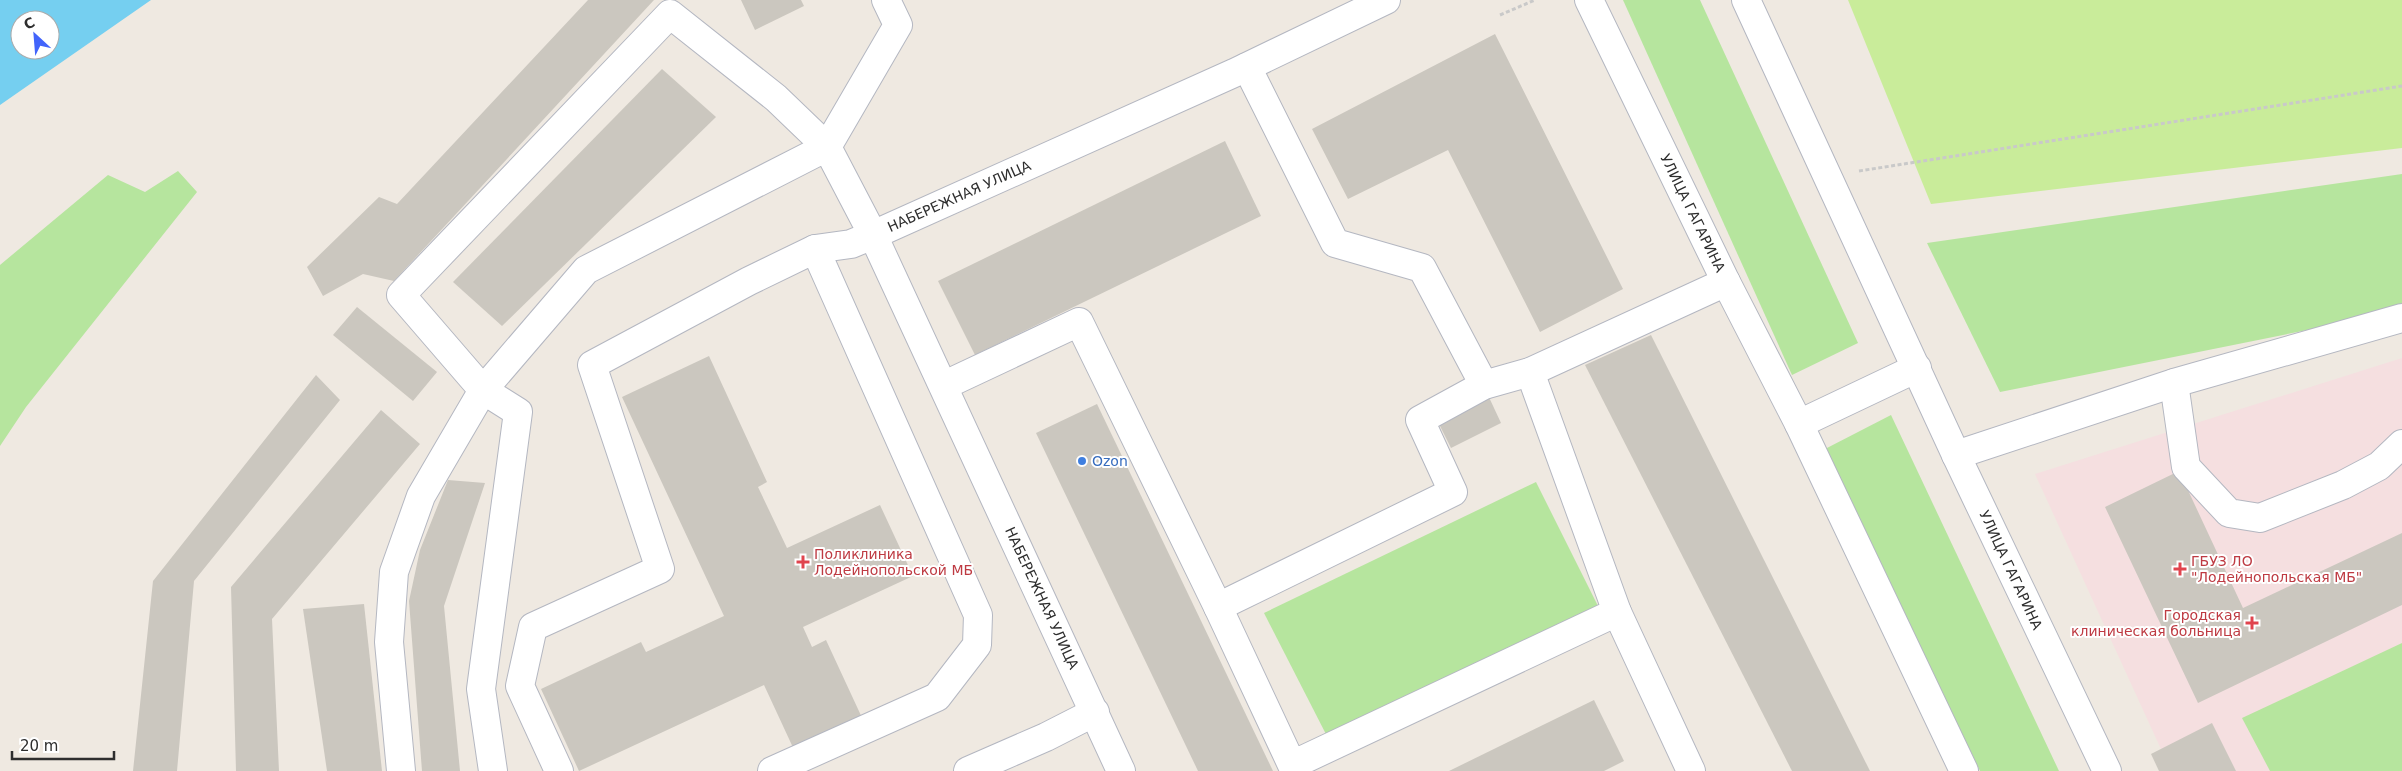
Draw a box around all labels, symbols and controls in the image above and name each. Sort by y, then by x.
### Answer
north arrow [10,10,60,60]
text: С [21,14,37,33]
street label: УЛИЦА ГАГАРИНА [1657,151,1729,275]
street label: НАБЕРЕЖНАЯ УЛИЦА [885,157,1034,235]
place label: Ozon [1092,453,1128,469]
marker: Ozon [1076,455,1088,467]
street label: УЛИЦА ГАГАРИНА [1976,508,2046,633]
street label: НАБЕРЕЖНАЯ УЛИЦА [1002,524,1082,672]
place label: Поликлиника Лодейнопольской МБ [814,546,973,578]
place label: ГБУЗ ЛО "Лодейнопольская МБ" [2191,553,2362,585]
marker: Поликлиника Лодейнопольской МБ [796,555,810,569]
marker: ГБУЗ ЛО "Лодейнопольская МБ" [2173,562,2187,576]
place label: Городская клиническая больница [2071,607,2241,639]
marker: Городская клиническая больница [2245,616,2259,630]
scale bar [12,728,115,760]
text: 20 m [20,737,58,755]

